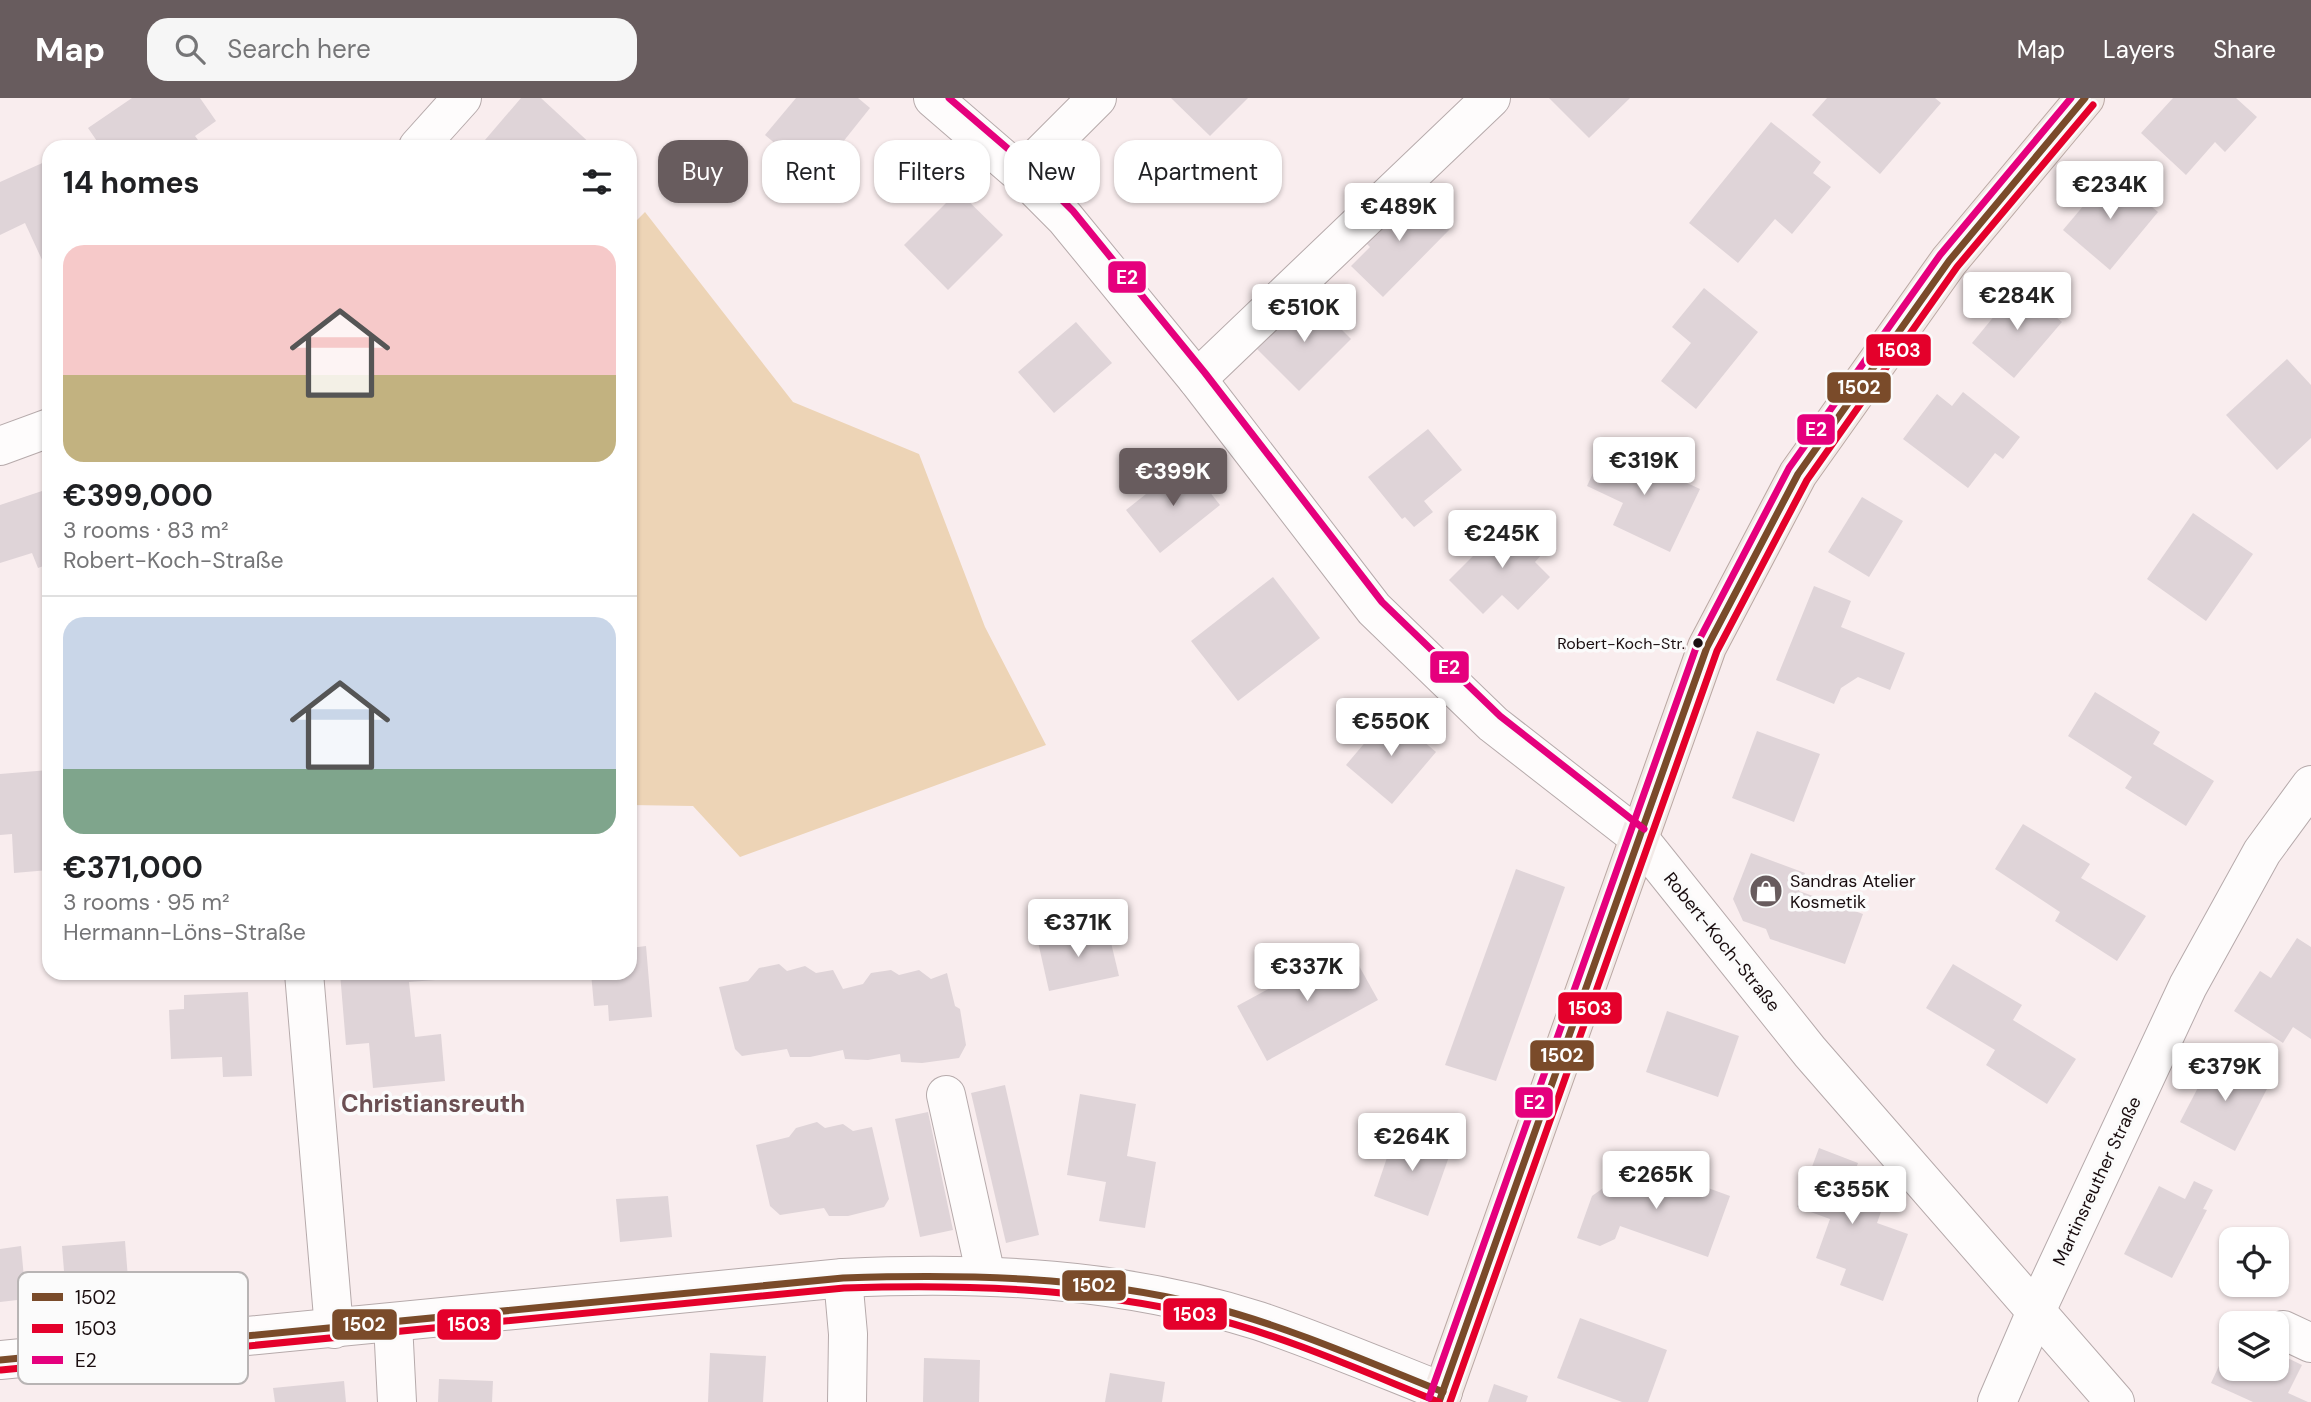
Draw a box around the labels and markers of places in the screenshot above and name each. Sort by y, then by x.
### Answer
pin: €234K [2061,162,2159,221]
pin: €489K [1350,184,1448,243]
pin: €284K [1968,272,2066,332]
pin: €510K [1255,285,1353,344]
pin: €319K [1595,438,1693,497]
pin: €399K [1124,448,1222,508]
pin: €245K [1453,510,1551,570]
place label: Robert-Koch-Str. [1557,633,1685,654]
marker: Robert-Koch-Str. [1691,636,1705,650]
pin: €550K [1342,698,1440,758]
place label: Sandras Atelier Kosmetik [1790,869,1916,914]
shop icon: Sandras Atelier Kosmetik [1747,872,1785,910]
pin: €371K [1029,900,1127,959]
pin: €337K [1258,944,1356,1003]
pin: €379K [2176,1044,2274,1103]
pin: €264K [1363,1114,1461,1173]
pin: €265K [1607,1152,1705,1211]
pin: €355K [1803,1166,1901,1226]

